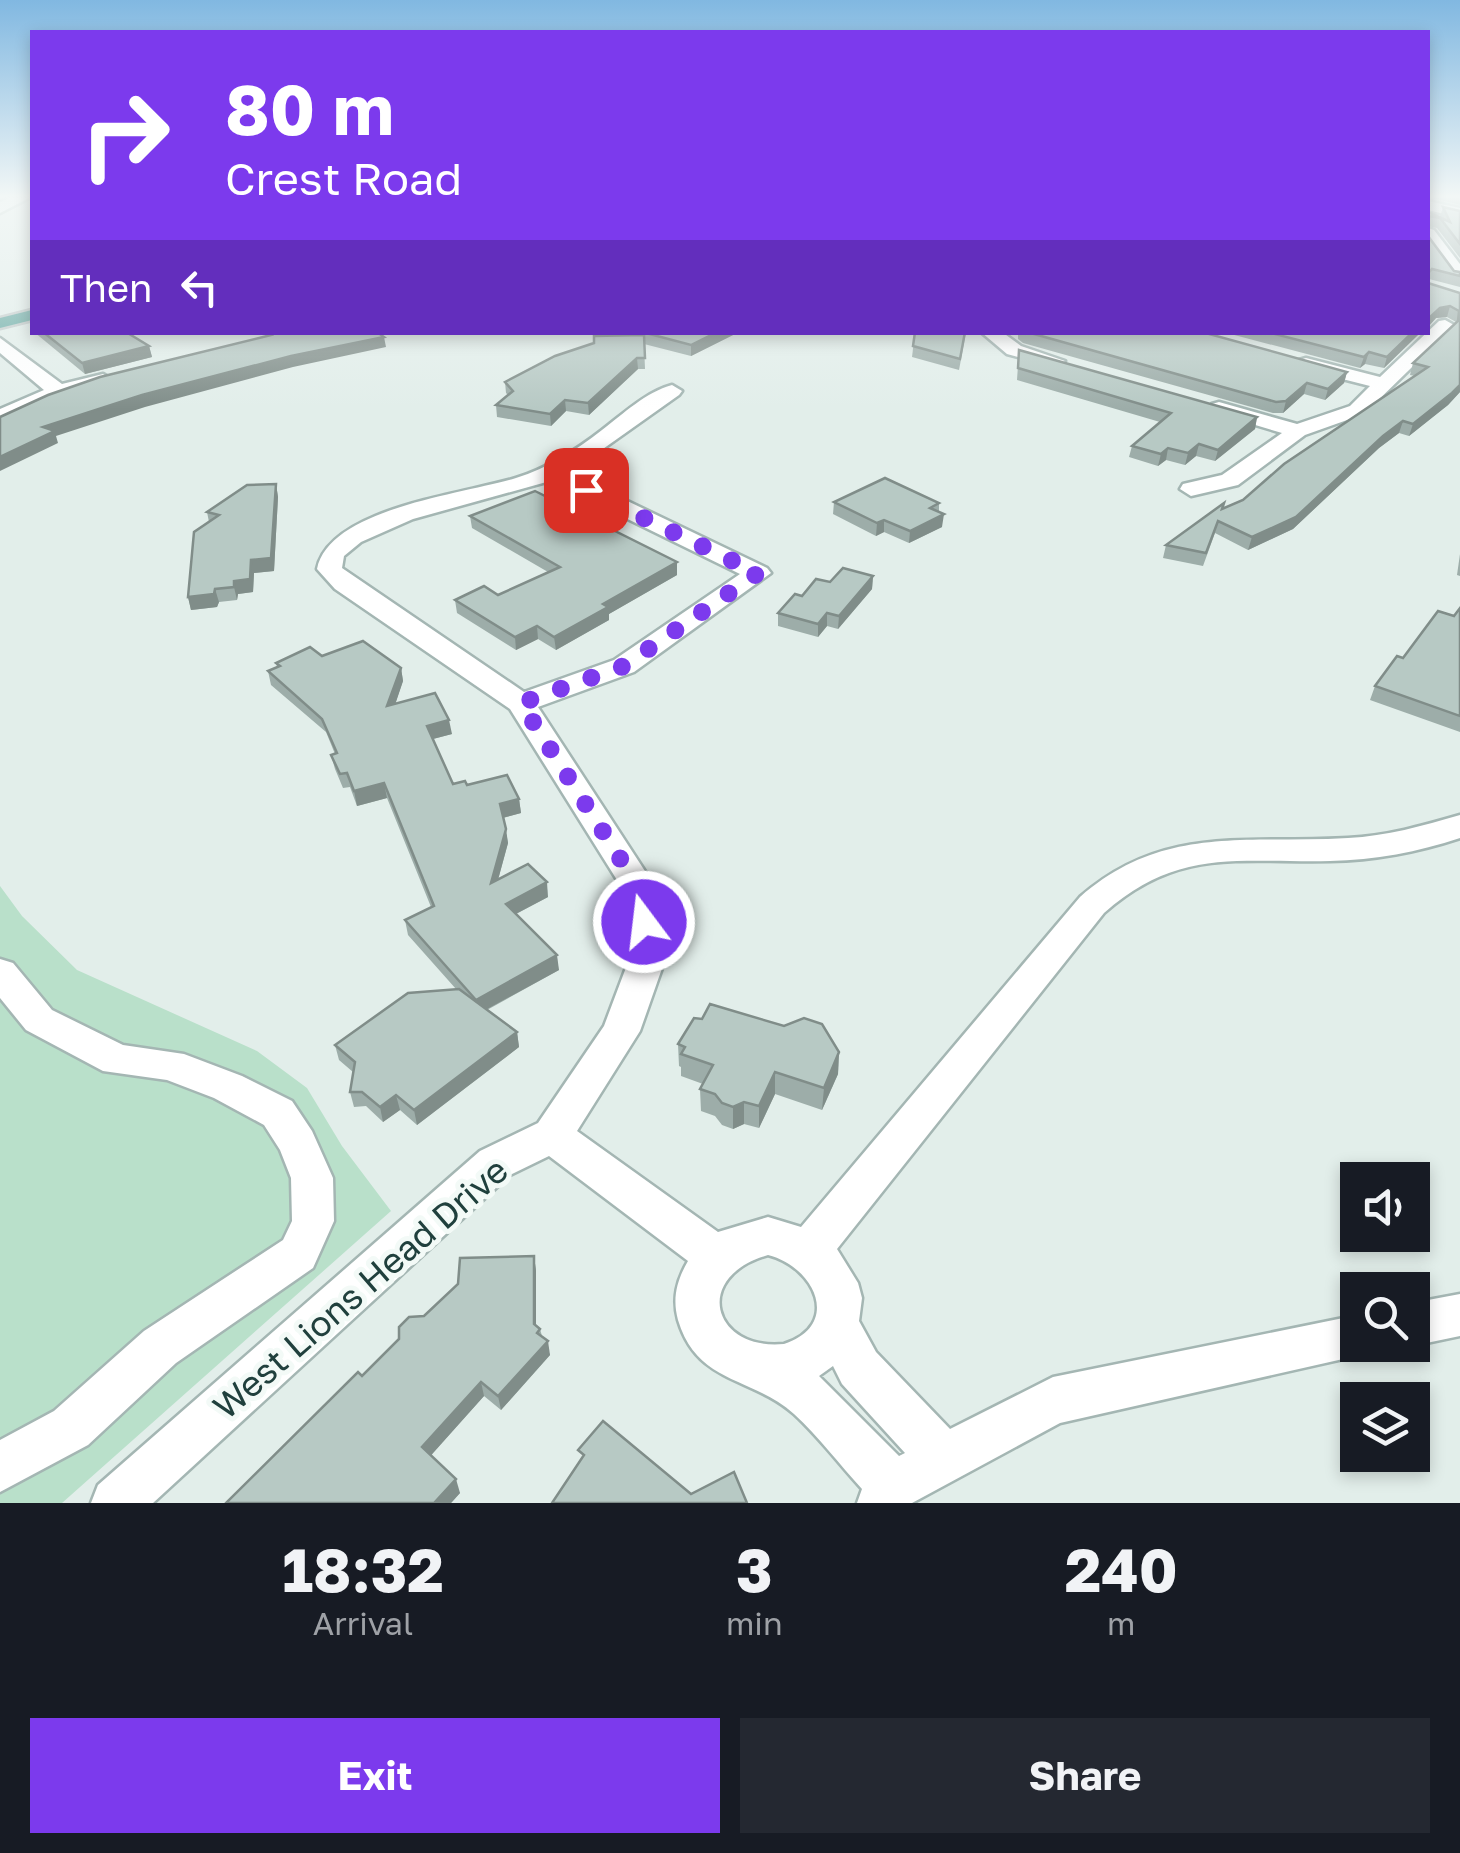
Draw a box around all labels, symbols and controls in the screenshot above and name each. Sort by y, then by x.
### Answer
text: 80 m [225,66,394,150]
icon: right [60,70,190,200]
text: Crest Road [225,151,462,205]
icon: left [172,260,227,315]
text: Then [60,265,152,310]
pin [544,448,629,533]
icon: arrive [559,463,614,518]
position arrow [592,870,696,974]
street label: West Lions Head Drive [204,1149,516,1427]
map controls [1340,1162,1430,1472]
button: sound [1340,1162,1430,1252]
button: search [1340,1272,1430,1362]
button: layers [1340,1382,1430,1472]
text: 18:32 [282,1533,444,1605]
text: 3 [736,1533,773,1605]
text: 240 [1065,1533,1178,1605]
text: Arrival [313,1604,413,1642]
text: min [726,1604,783,1642]
text: m [1107,1604,1135,1642]
button: Exit [30,1718,720,1833]
button: Share [740,1718,1430,1833]

